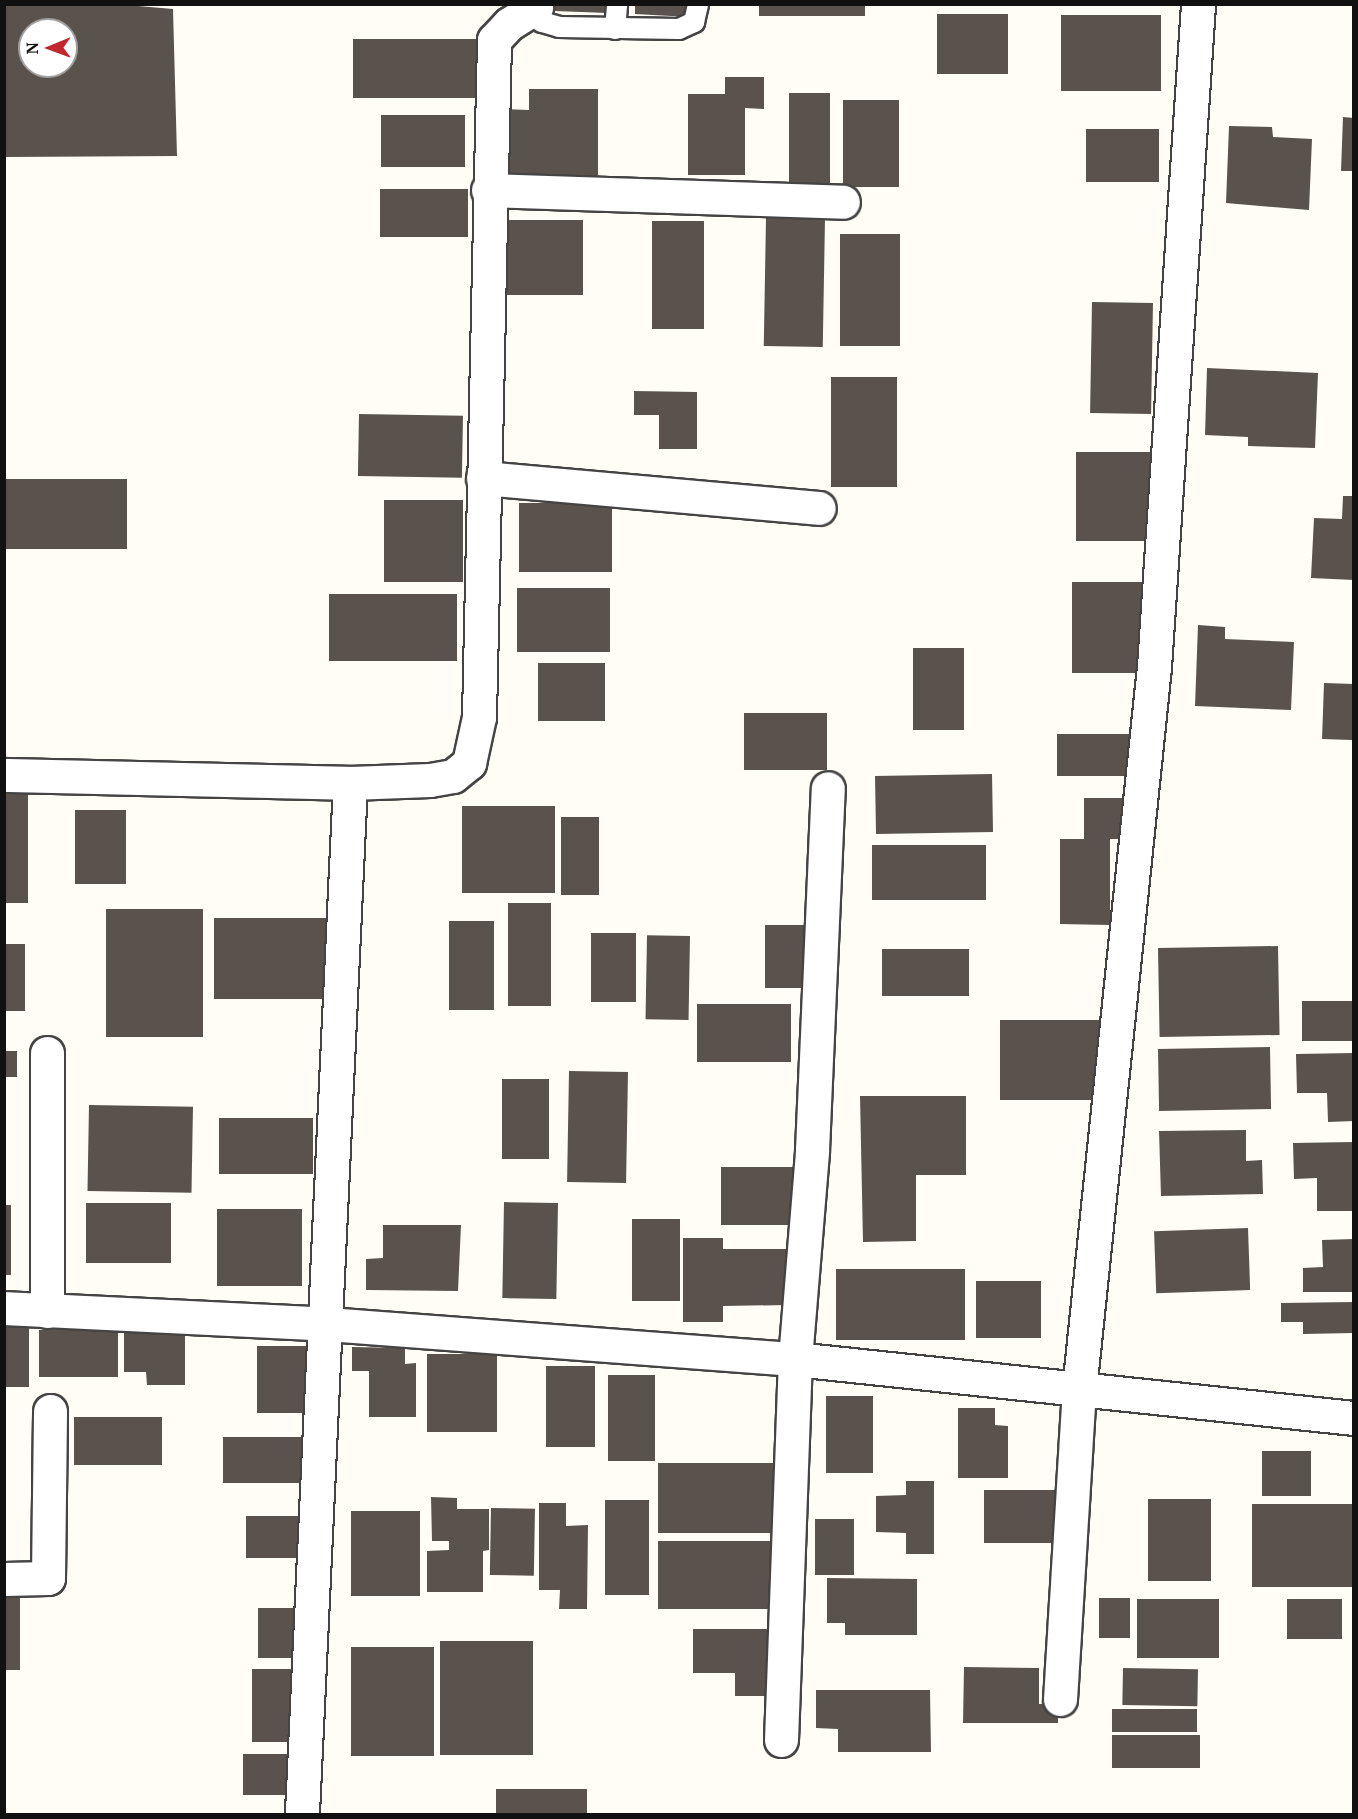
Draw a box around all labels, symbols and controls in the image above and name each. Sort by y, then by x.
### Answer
north arrow [18,18,78,78]
text: N [21,42,43,55]

